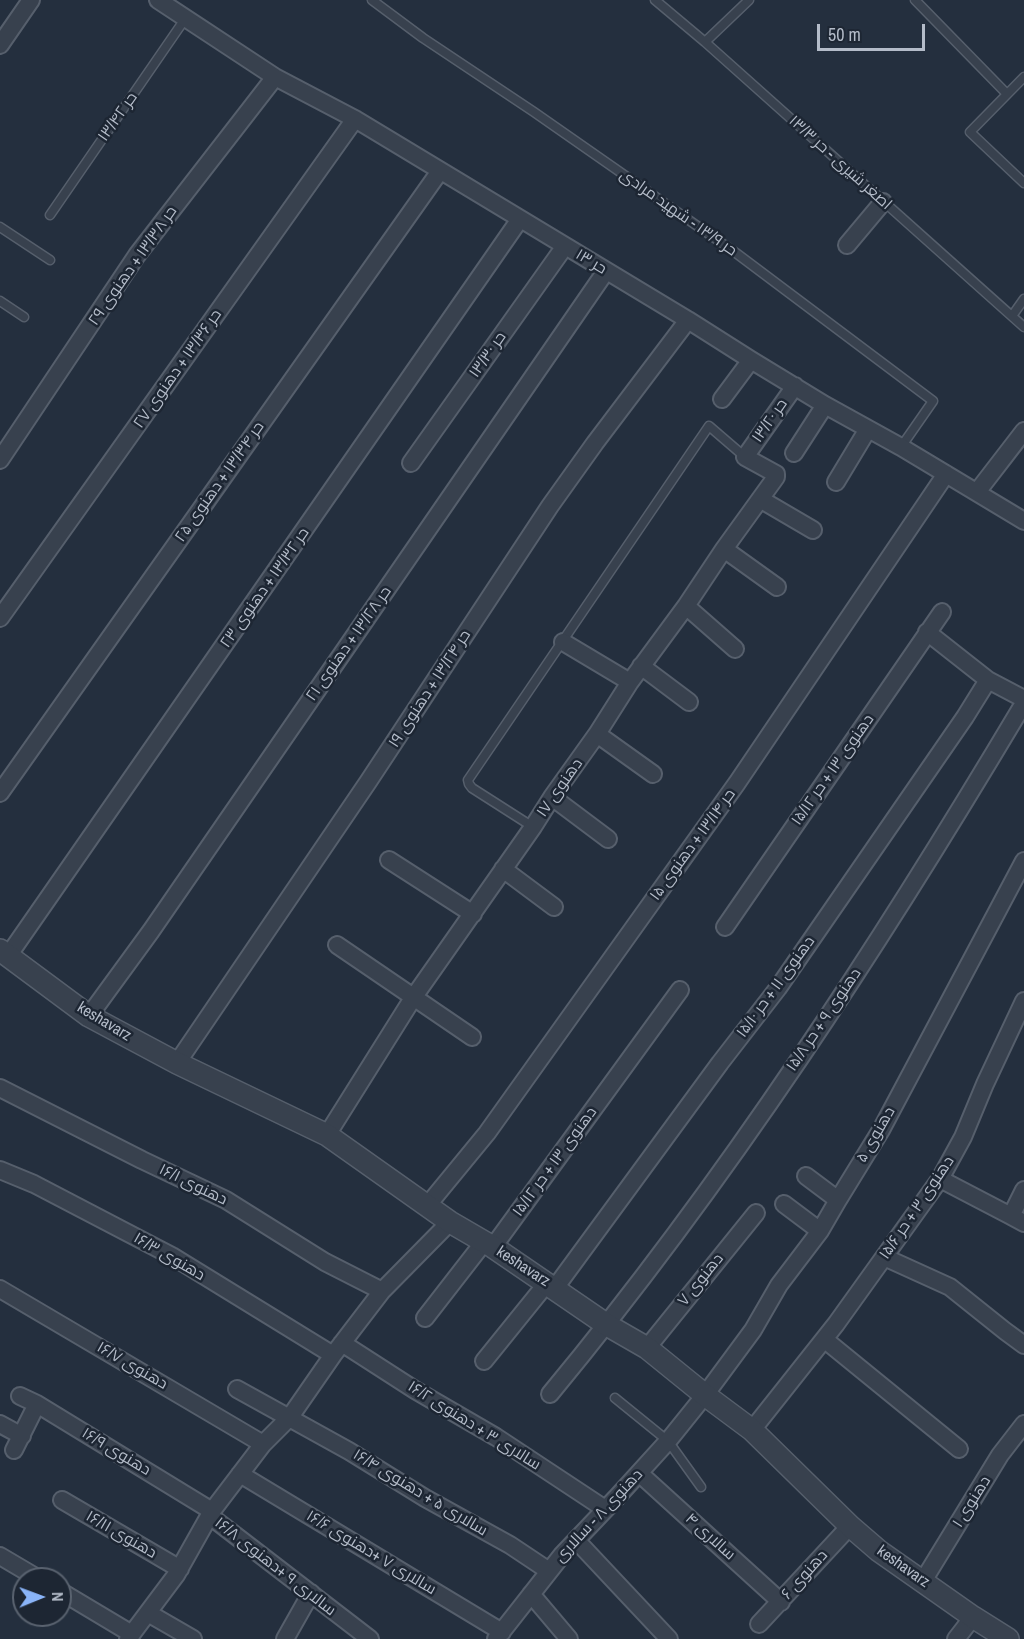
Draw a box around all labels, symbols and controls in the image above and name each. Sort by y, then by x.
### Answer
scale bar [820,12,928,50]
text: 50 m [828,22,861,47]
street label: حر ۱۳/۴۲ [94,89,142,145]
street label: اصغر شیری - حر ۱۳/۳ [784,112,896,214]
street label: حر ۱۳/۹ - شهید مرادی [616,165,740,261]
street label: حر ۱۳/۳۸ + دهنوی ۲۹ [85,202,181,330]
street label: حر ۱۳ [572,245,610,279]
street label: حر ۱۳/۳۶ + دهنوی ۲۷ [130,306,226,432]
street label: حر ۱۳/۳۰ [465,328,511,382]
street label: حر ۱۳/۲۰ [748,395,792,447]
street label: حر ۱۳/۳۴ + دهنوی ۲۵ [171,418,269,546]
street label: حر ۱۳/۳۲ + دهنوی ۲۳ [216,524,314,652]
street label: حر ۱۳/۲۸ + دهنوی ۲۱ [302,583,396,705]
street label: حر ۱۳/۲۴ + دهنوی ۱۹ [385,627,475,751]
street label: دهنوی ۱۳ + حر ۱۵/۱۲ [788,711,878,829]
street label: دهنوی ۱۷ [533,755,587,821]
street label: حر ۱۳/۱۴ + دهنوی ۱۵ [646,785,740,905]
street label: دهنوی ۱۱ + حر ۱۵/۱۰ [733,932,819,1042]
street label: دهنوی ۹ + حر ۱۵/۸ [782,965,866,1075]
street label: keshavarz [73,998,135,1046]
street label: دهنوی ۱۳ + حر ۱۵/۱۲ [509,1103,601,1221]
street label: دهنوی ۵ [852,1104,900,1166]
street label: دهنوی ۳ + حر ۱۵/۶ [875,1153,959,1263]
street label: دهنوی ۱۶/۱ [156,1160,230,1210]
street label: دهنوی ۱۶/۳ [130,1229,208,1285]
street label: keshavarz [493,1243,553,1291]
street label: دهنوی ۷ [674,1250,728,1310]
street label: دهنوی ۱۶/۷ [93,1338,171,1394]
street label: سالاری ۳ + دهنوی ۱۶/۲ [404,1377,544,1475]
street label: دهنوی ۱۶/۹ [78,1424,154,1480]
street label: سالاری ۵ + دهنوی ۱۶/۴ [349,1445,491,1541]
street label: دهنوی ۸ - سالاری [551,1465,647,1567]
street label: دهنوی ۱ [949,1473,995,1531]
street label: دهنوی ۱۶/۱۱ [82,1507,160,1563]
street label: سالاری ۷ +دهنوی ۱۶/۶ [303,1507,439,1599]
street label: سالاری ۴ [681,1509,739,1565]
street label: سالاری ۹ +دهنوی ۱۶/۸ [211,1514,339,1620]
street label: keshavarz [873,1542,933,1592]
street label: دهنوی ۶ [778,1546,832,1604]
north arrow [12,1567,72,1627]
text: N [47,1592,69,1602]

